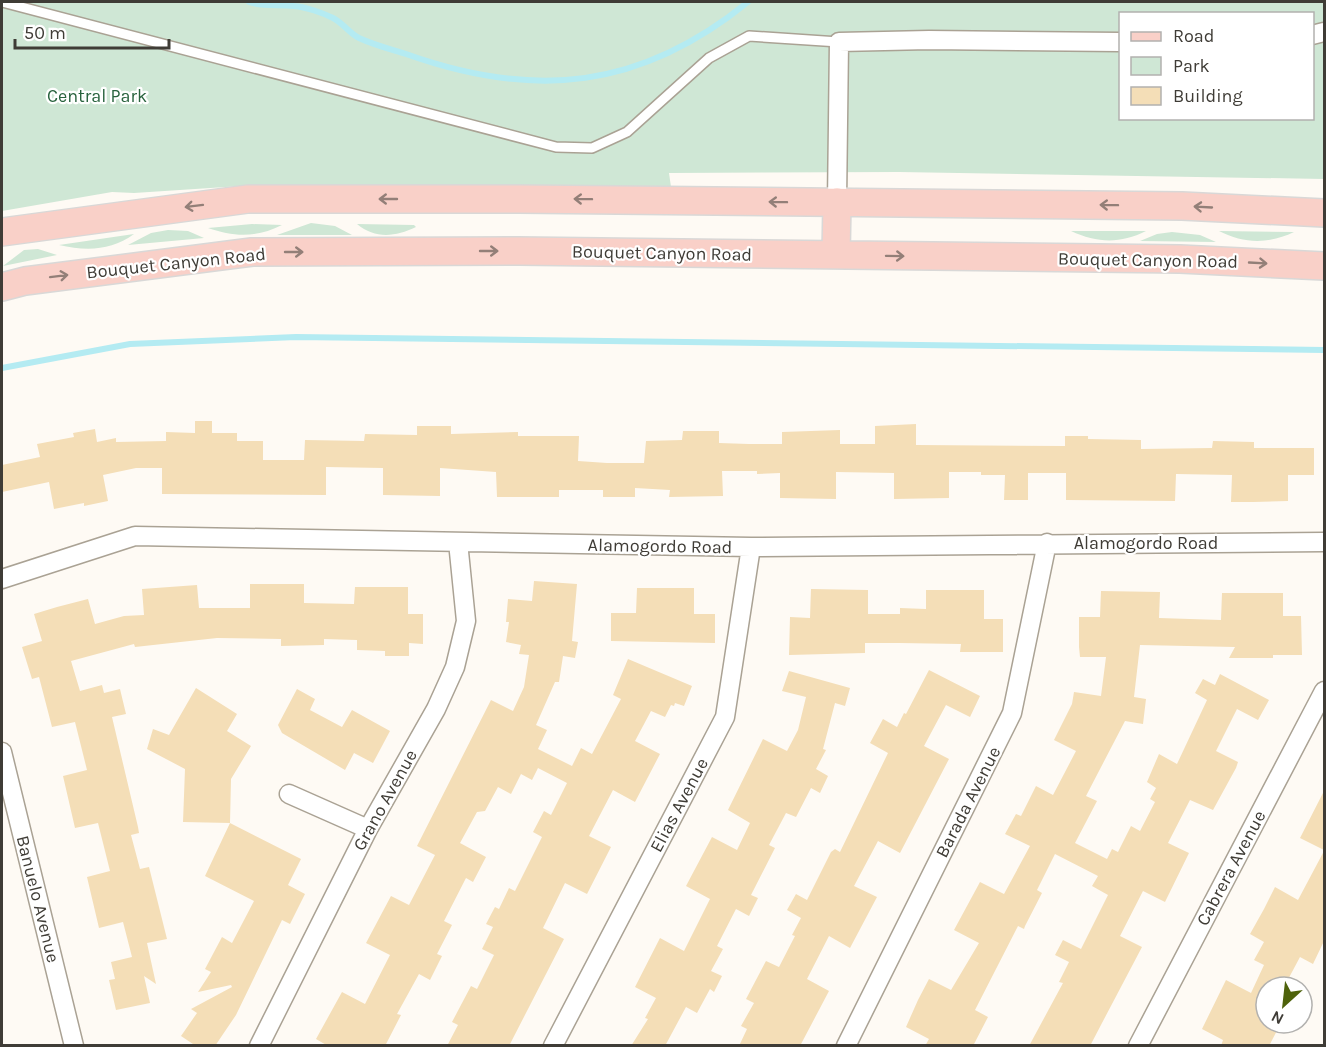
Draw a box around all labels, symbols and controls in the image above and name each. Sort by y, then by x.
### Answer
scale bar [15,12,170,50]
legend [1119,12,1314,120]
text: 50 m [24,22,66,44]
text: Road [1173,25,1214,47]
text: Park [1173,55,1210,77]
park label: Central Park [47,85,147,107]
text: Building [1173,85,1243,107]
one-way arrow [379,193,399,205]
one-way arrow [574,194,594,205]
one-way arrow [769,196,789,208]
one-way arrow [1100,200,1120,211]
one-way arrow [184,201,204,212]
one-way arrow [1194,202,1214,213]
street label: Bouquet Canyon Road [572,240,752,266]
street label: Bouquet Canyon Road [85,243,267,283]
one-way arrow [479,245,499,257]
one-way arrow [284,246,304,258]
street label: Bouquet Canyon Road [1058,247,1238,273]
one-way arrow [884,250,904,261]
one-way arrow [1247,257,1267,268]
one-way arrow [48,271,68,282]
street label: Alamogordo Road [1074,532,1218,554]
street label: Alamogordo Road [587,534,733,558]
street label: Barada Avenue [931,743,1005,861]
street label: Grano Avenue [348,746,422,854]
street label: Elias Avenue [645,754,713,856]
street label: Cabrera Avenue [1191,807,1271,929]
street label: Banuelo Avenue [12,833,64,965]
north arrow [1254,975,1314,1035]
text: N [1268,1007,1287,1029]

